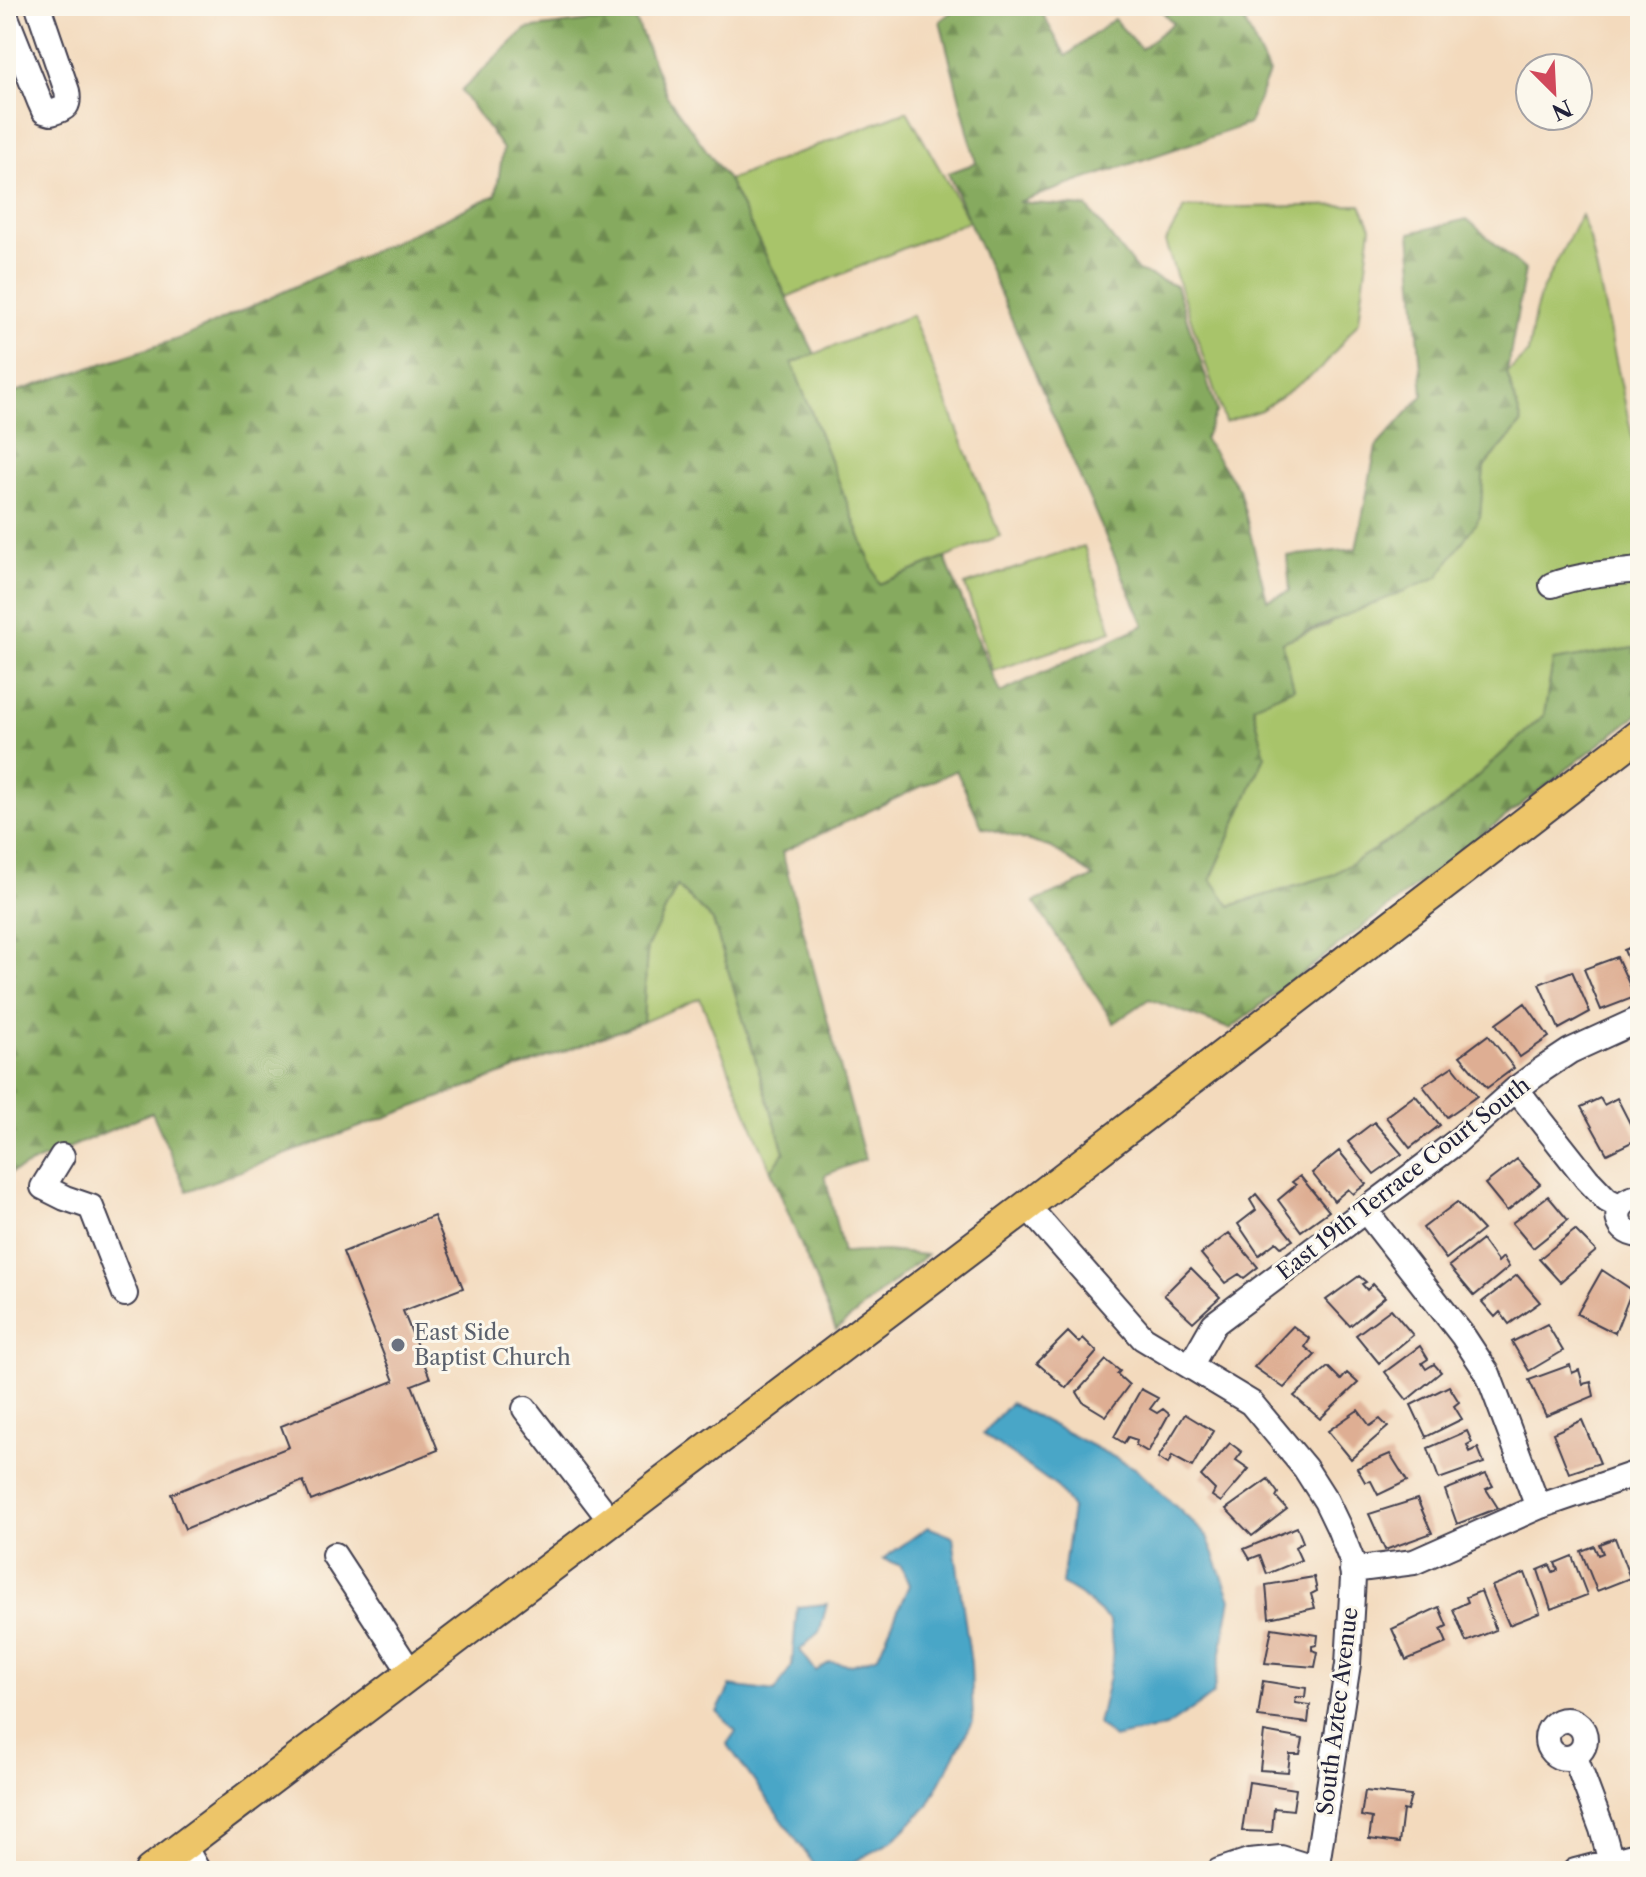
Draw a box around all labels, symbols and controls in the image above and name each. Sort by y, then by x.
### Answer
north arrow [1514,52,1594,132]
text: N [1548,94,1576,126]
street label: East 19th Terrace Court South [1271,1071,1535,1286]
place label: East Side Baptist Church [414,1319,571,1371]
marker: East Side Baptist Church [389,1336,407,1354]
street label: South Aztec Avenue [1311,1606,1364,1817]

